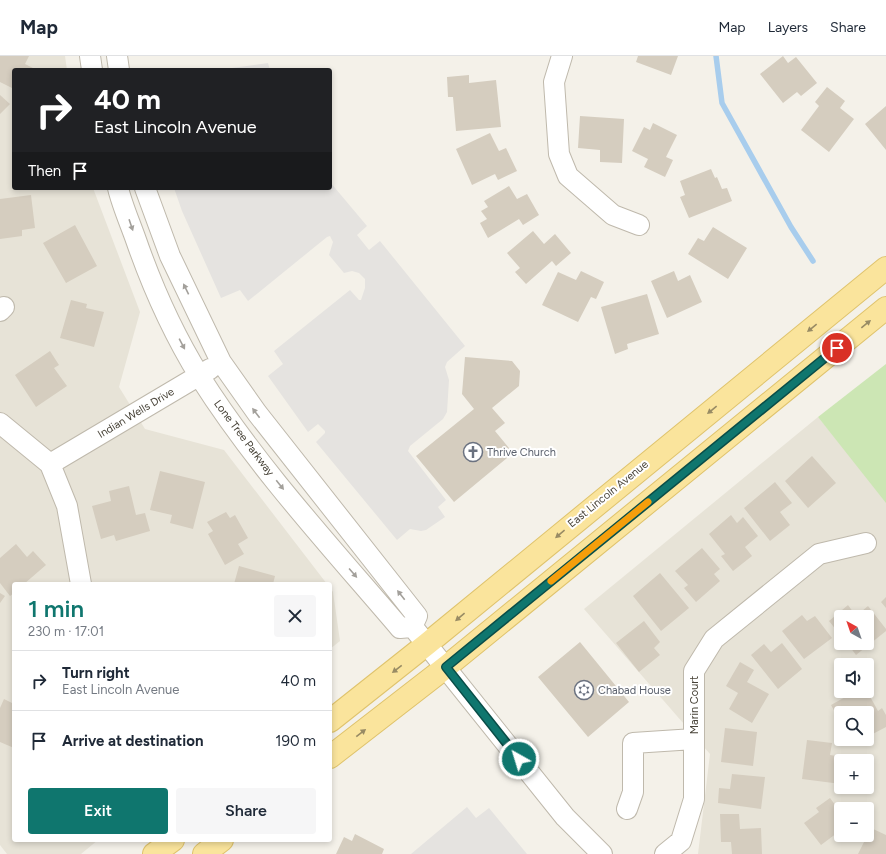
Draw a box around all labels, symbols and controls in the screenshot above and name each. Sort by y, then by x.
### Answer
text: Map [20,16,58,39]
text: Map [718,19,746,36]
text: Layers [768,19,808,36]
text: Share [830,19,866,36]
text: 40 m [94,82,161,116]
icon: right [28,84,80,136]
text: East Lincoln Avenue [94,116,257,138]
icon: arrive [69,160,91,182]
text: Then [28,162,61,180]
one-way arrow [128,219,134,231]
one-way arrow [183,283,189,295]
one-way arrow [861,319,872,328]
one-way arrow [807,323,818,332]
pin [820,331,854,365]
icon: arrive [826,337,848,359]
one-way arrow [179,338,186,350]
street label: Indian Wells Drive [95,385,177,441]
street label: Lone Tree Parkway [211,397,277,479]
one-way arrow [706,405,717,414]
one-way arrow [252,407,261,418]
church icon: Thrive Church [462,441,484,463]
place label: Thrive Church [487,446,556,459]
street label: East Lincoln Avenue [565,458,651,530]
one-way arrow [276,480,284,490]
one-way arrow [554,529,565,538]
one-way arrow [348,568,357,578]
one-way arrow [396,589,405,600]
text: 1 min [28,594,84,623]
button: close [274,595,316,637]
north arrow [834,610,874,650]
map controls [834,610,874,842]
one-way arrow [454,612,465,621]
text: 230 m · 17:01 [28,624,104,639]
button: sound [834,658,874,698]
text: Turn right [62,664,130,682]
one-way arrow [391,664,402,673]
icon: right [28,670,50,692]
text: 40 m [281,672,316,690]
street label: Marin Court [688,676,701,734]
synagogue icon: Chabad House [573,679,595,701]
text: East Lincoln Avenue [62,682,179,697]
place label: Chabad House [598,684,671,697]
button: search [834,706,874,746]
one-way arrow [355,729,366,738]
icon: arrive [28,730,50,752]
text: Arrive at destination [62,732,203,750]
text: 190 m [275,732,316,750]
position arrow [498,738,540,780]
button: + [834,754,874,794]
button: Exit [28,788,168,834]
button: Share [176,788,316,834]
button: − [834,802,874,842]

